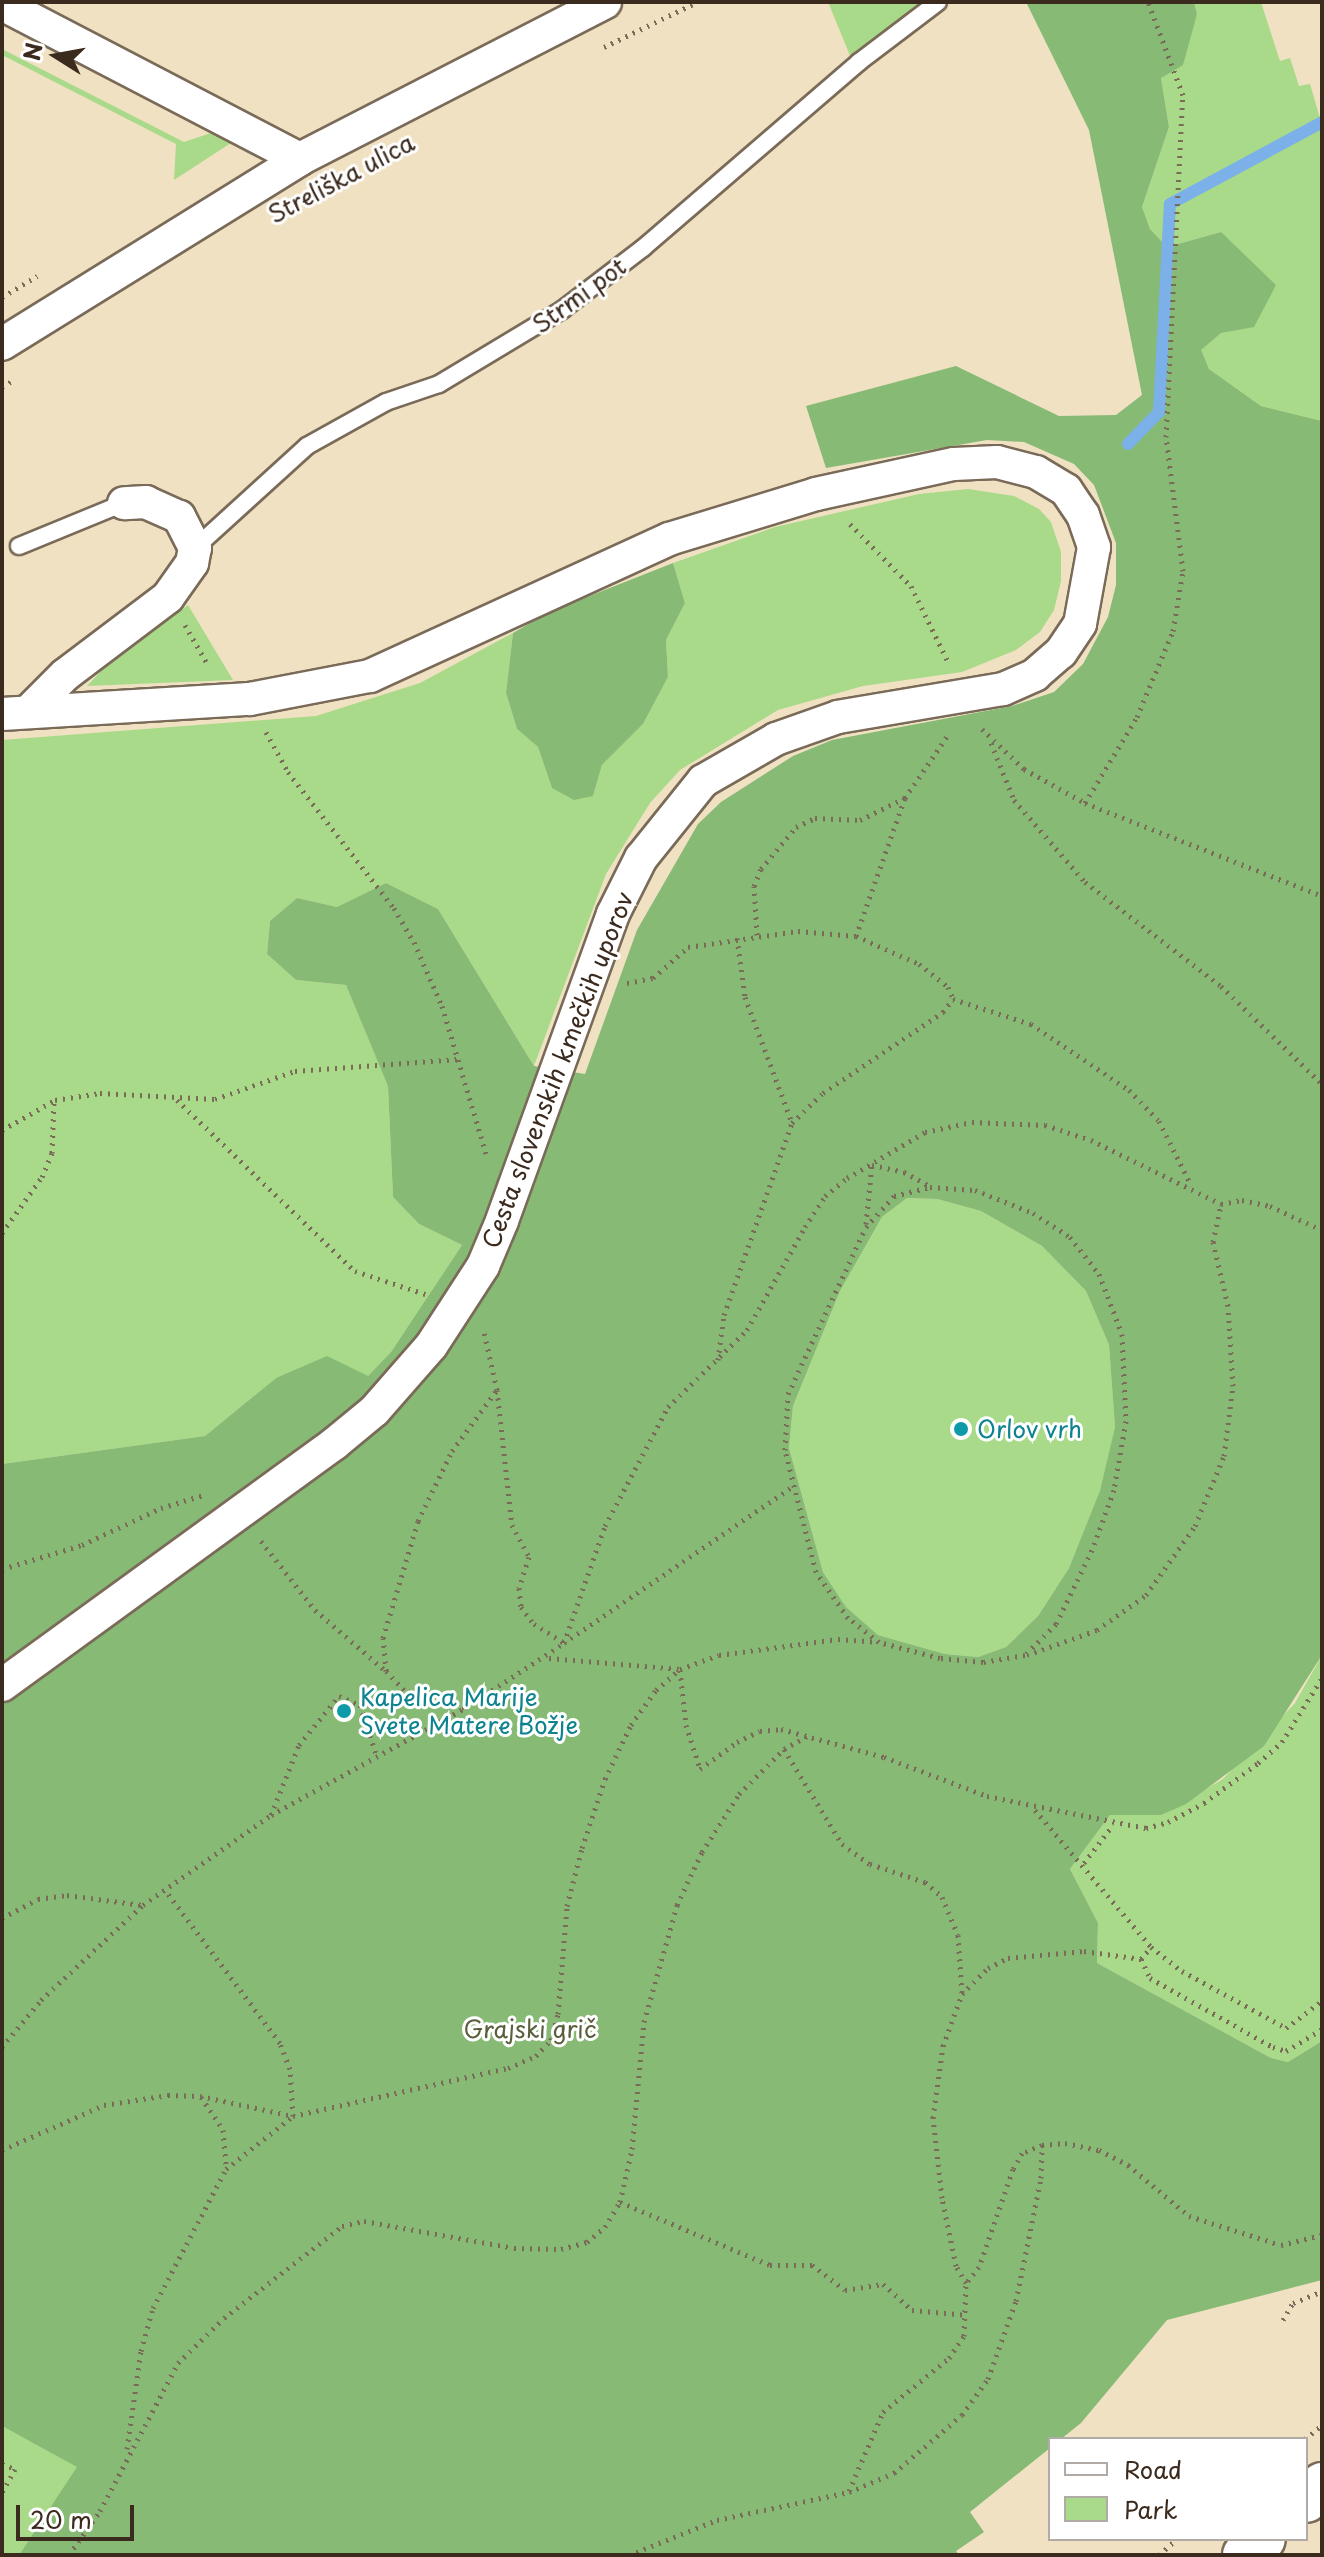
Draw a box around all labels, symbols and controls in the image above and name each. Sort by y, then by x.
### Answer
north arrow [16,16,96,96]
text: N [14,40,50,63]
street label: Streliška ulica [262,127,420,229]
street label: Strmi pot [526,251,632,339]
street label: Cesta slovenskih kmečkih uporov [475,886,639,1254]
place label: Orlov vrh [977,1415,1083,1443]
marker: Orlov vrh [952,1420,970,1438]
place label: Kapelica Marije Svete Matere Božje [360,1683,581,1739]
marker: Kapelica Marije Svete Matere Božje [335,1702,353,1720]
park label: Grajski grič [463,2015,597,2043]
legend [1048,2437,1308,2541]
text: Road [1124,2451,1182,2487]
scale bar [20,2489,138,2539]
text: Park [1124,2491,1178,2527]
text: 20 m [30,2501,92,2537]

